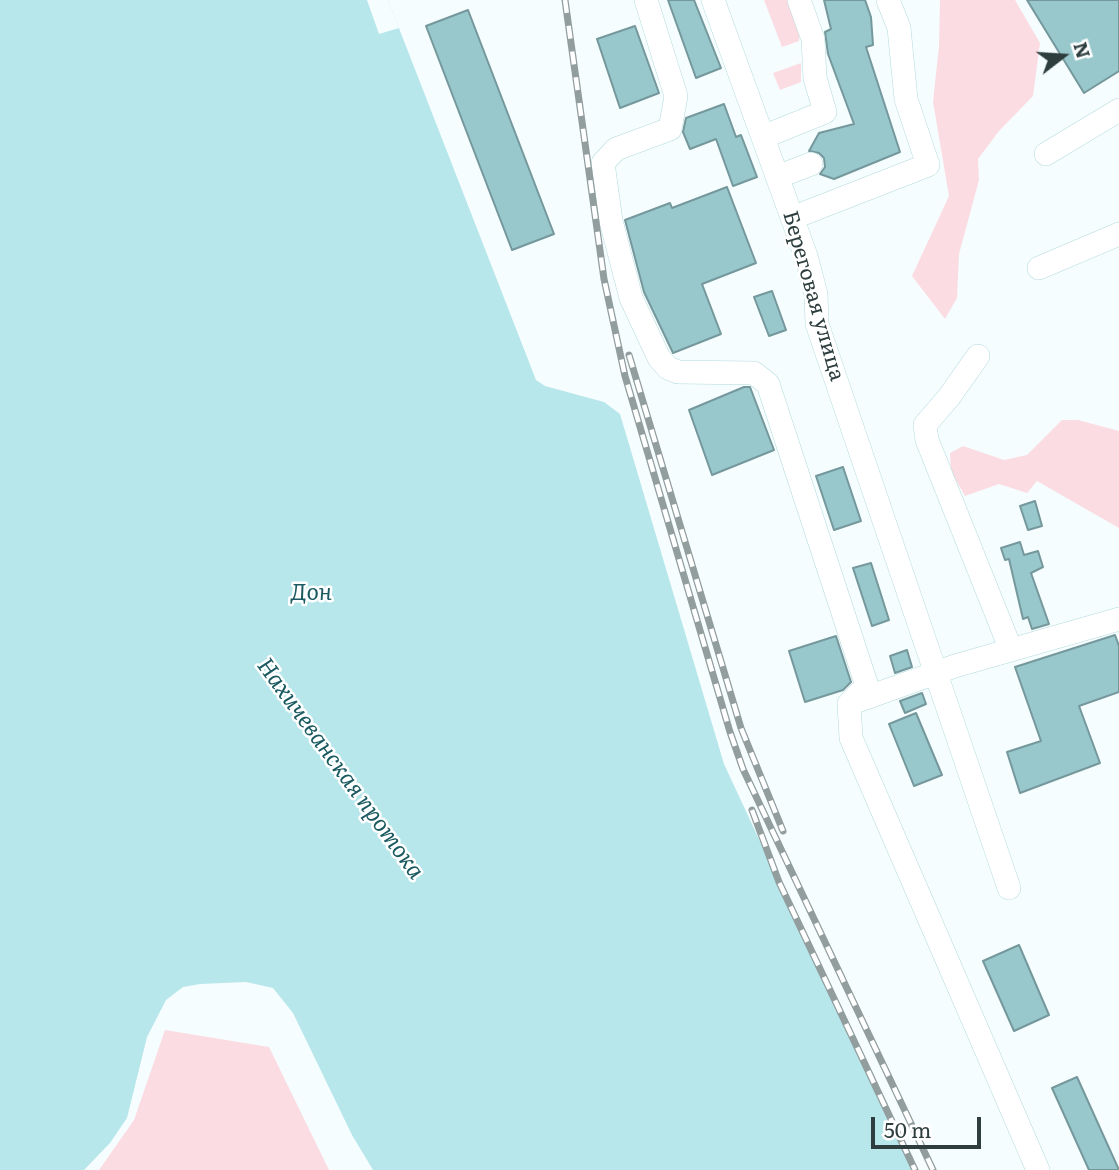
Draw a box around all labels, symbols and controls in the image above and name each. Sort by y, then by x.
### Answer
north arrow [1028,21,1098,91]
text: N [1067,38,1099,62]
street label: Береговая улица [777,208,849,384]
water label: Дон [290,579,332,607]
water label: Нахичеванская протока [251,653,429,885]
scale bar [874,1104,984,1148]
text: 50 m [884,1113,931,1144]

